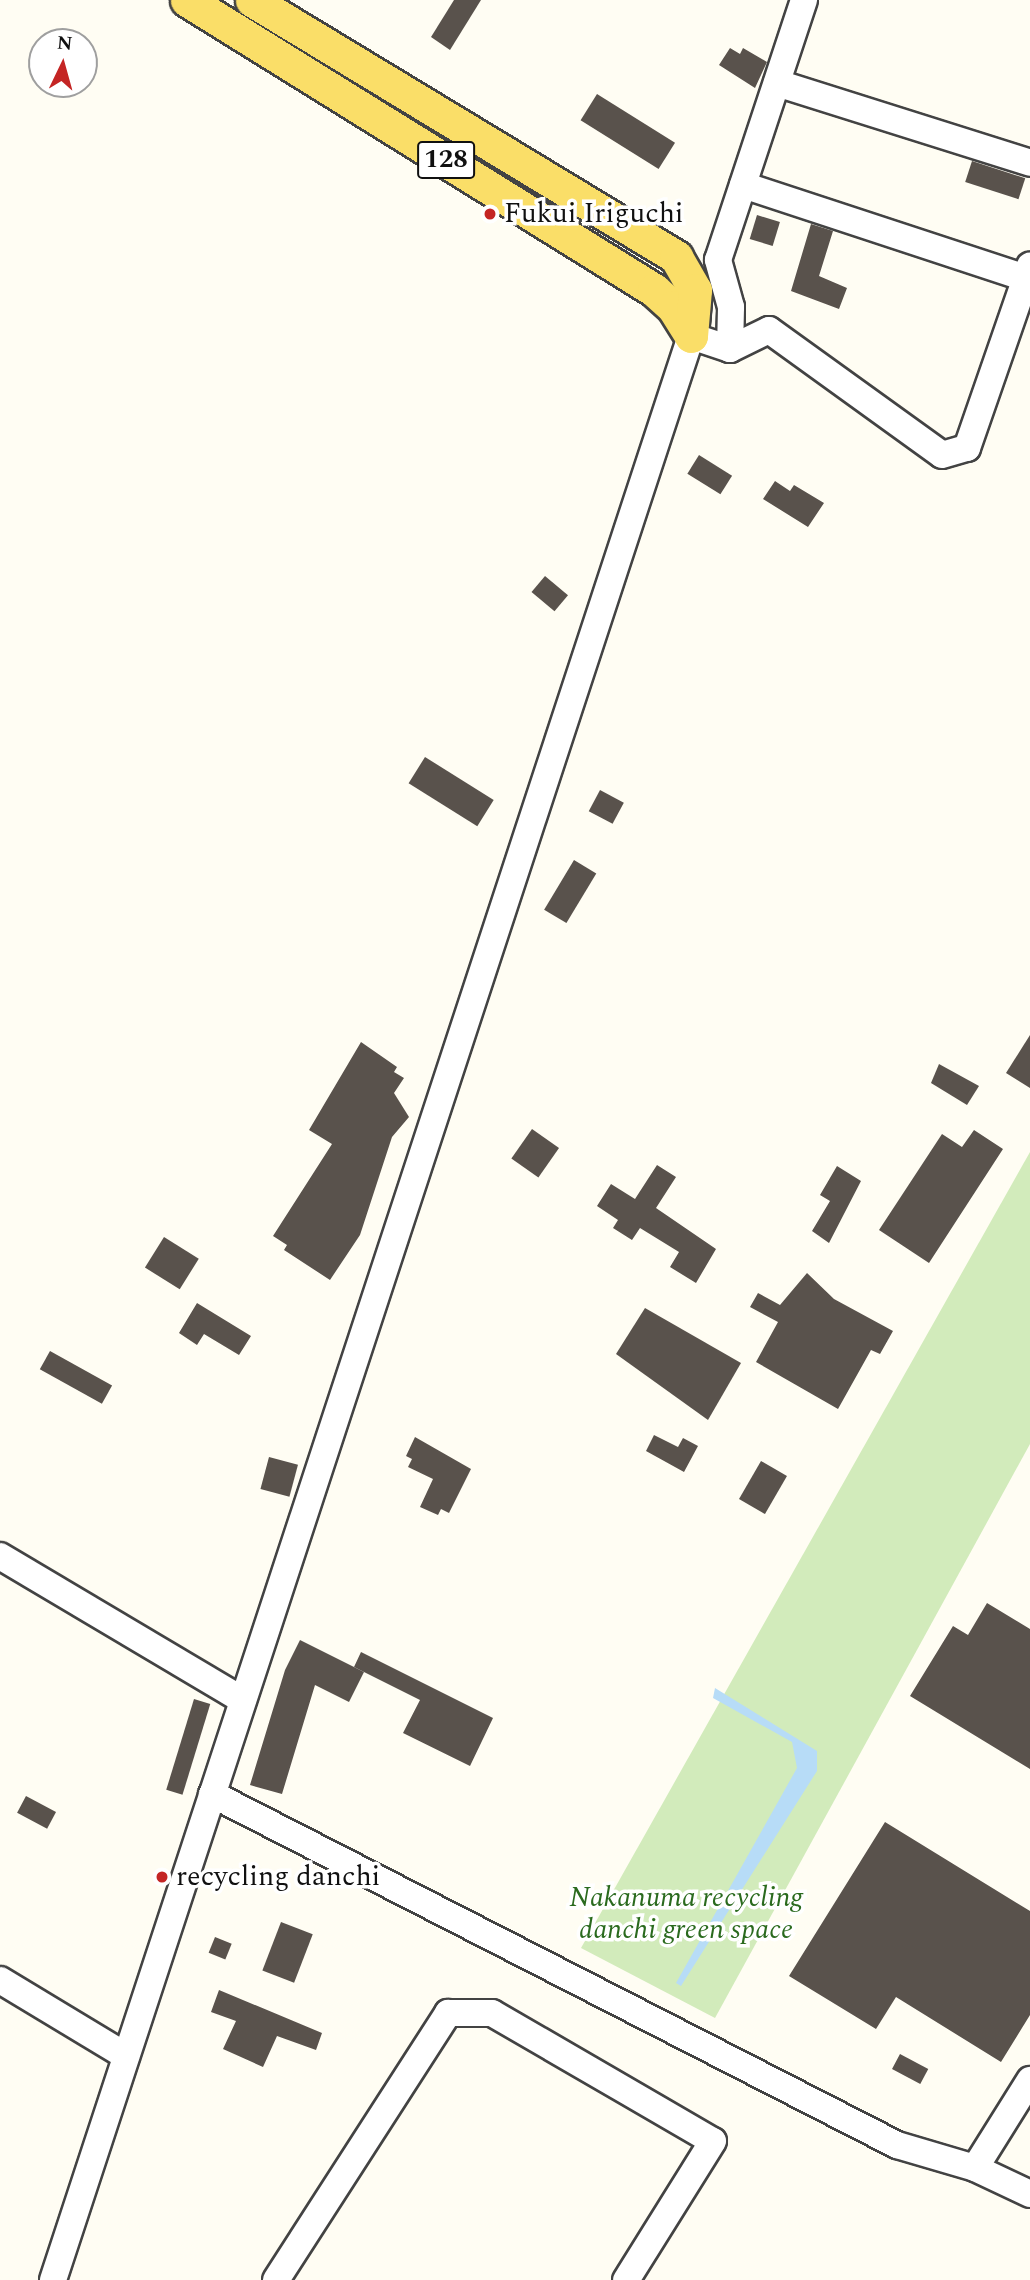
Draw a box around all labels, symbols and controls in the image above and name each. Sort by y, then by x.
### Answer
north arrow [28,28,98,98]
text: N [56,28,74,59]
road number: 128 [416,138,476,182]
place label: Fukui Iriguchi [504,197,684,231]
marker: Fukui Iriguchi [482,206,498,222]
place label: recycling danchi [176,1860,380,1894]
marker: recycling danchi [154,1869,170,1885]
park label: Nakanuma recycling danchi green space [569,1881,803,1947]

